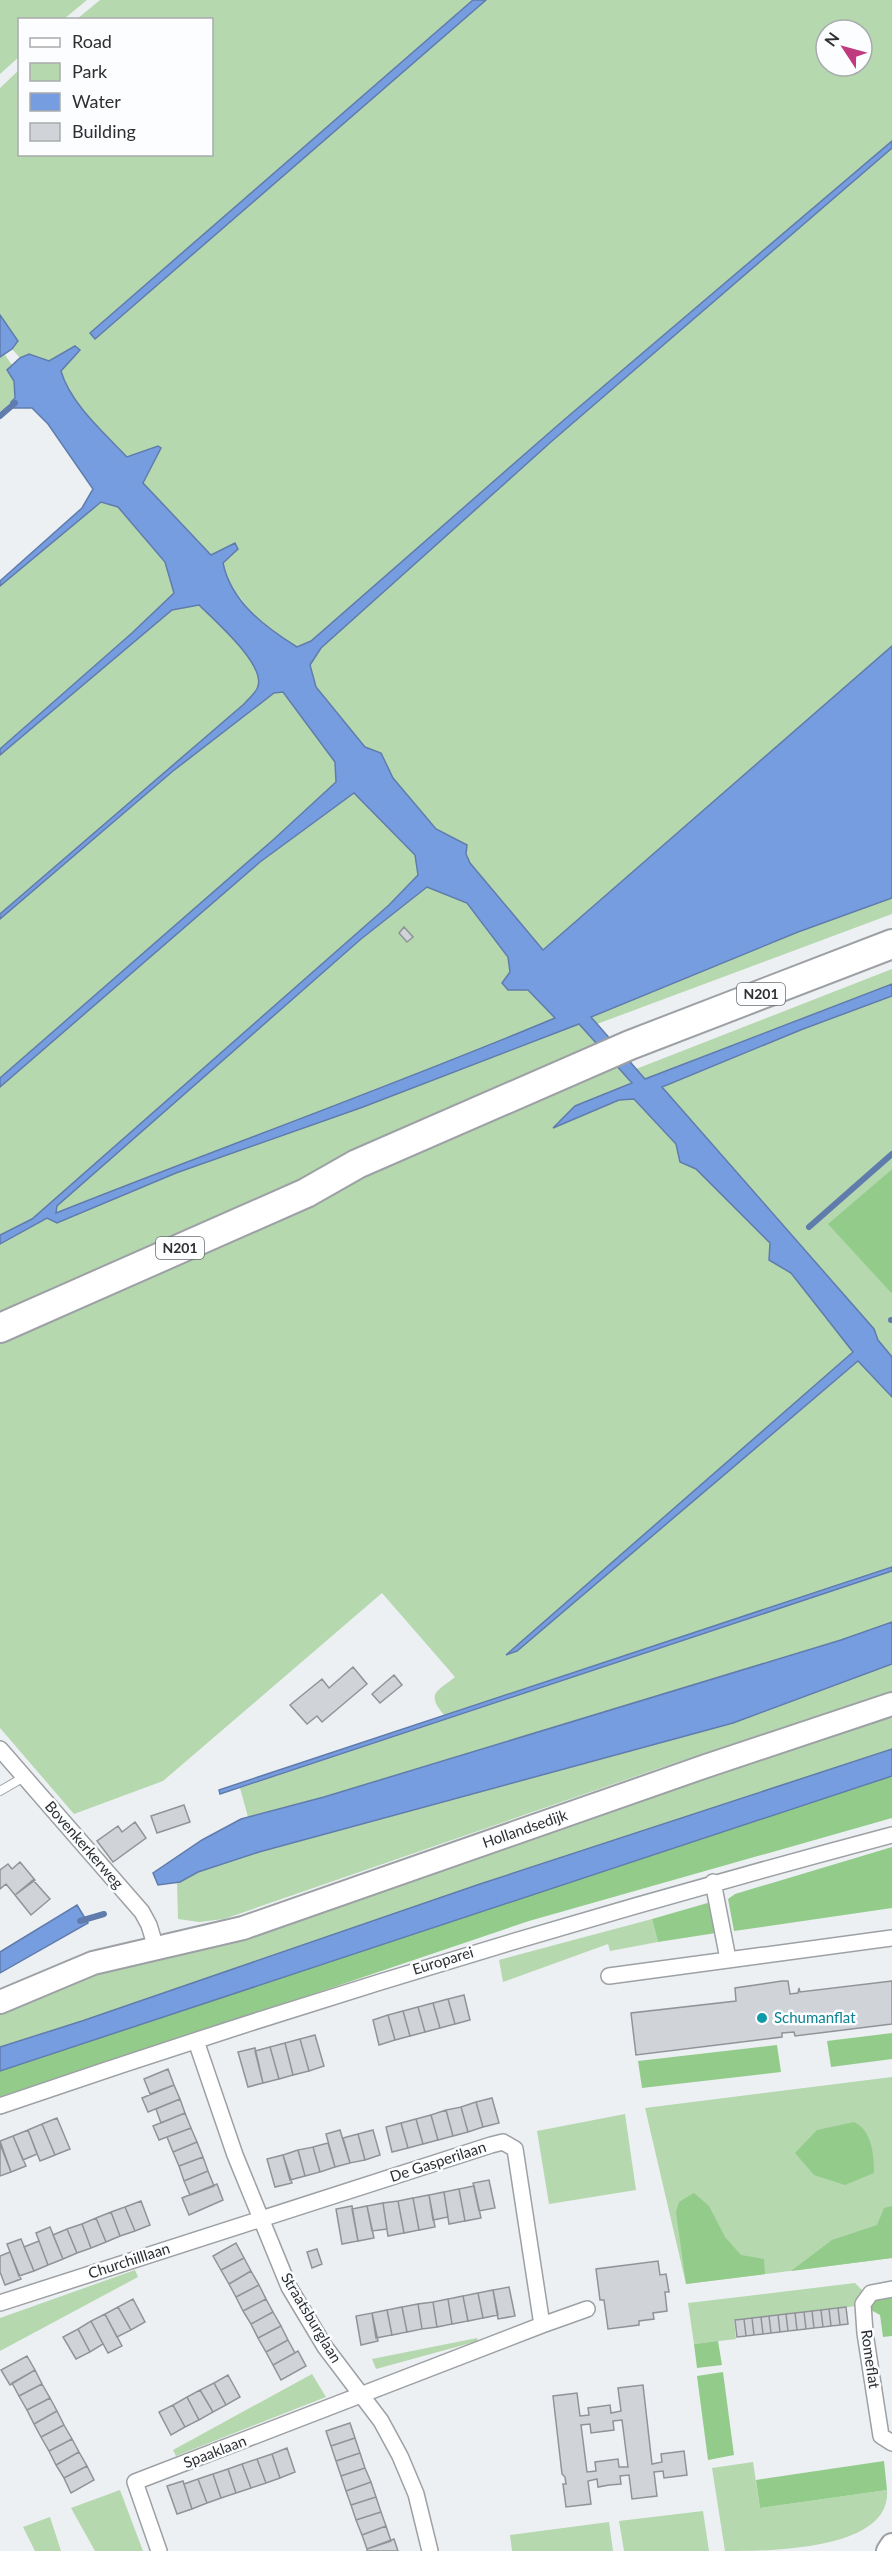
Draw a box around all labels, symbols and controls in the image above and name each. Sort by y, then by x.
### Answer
legend [18,18,213,156]
north arrow [814,18,874,78]
text: N [820,28,843,49]
text: Road [72,30,112,52]
text: Park [72,60,108,82]
text: Water [72,90,121,112]
text: Building [72,120,136,142]
road number: N201 [737,983,785,1005]
road number: N201 [156,1237,204,1259]
street label: Bovenkerkerweg [42,1797,128,1892]
street label: Hollandsedijk [480,1805,570,1851]
street label: Europarei [410,1942,475,1978]
place label: Schumanflat [774,2008,856,2026]
marker: Schumanflat [755,2011,769,2025]
street label: De Gasperilaan [387,2137,488,2185]
street label: Churchilllaan [86,2238,172,2282]
street label: Straatsburglaan [278,2269,346,2366]
street label: Romeflat [858,2328,884,2390]
street label: Spaaklaan [181,2431,249,2471]

